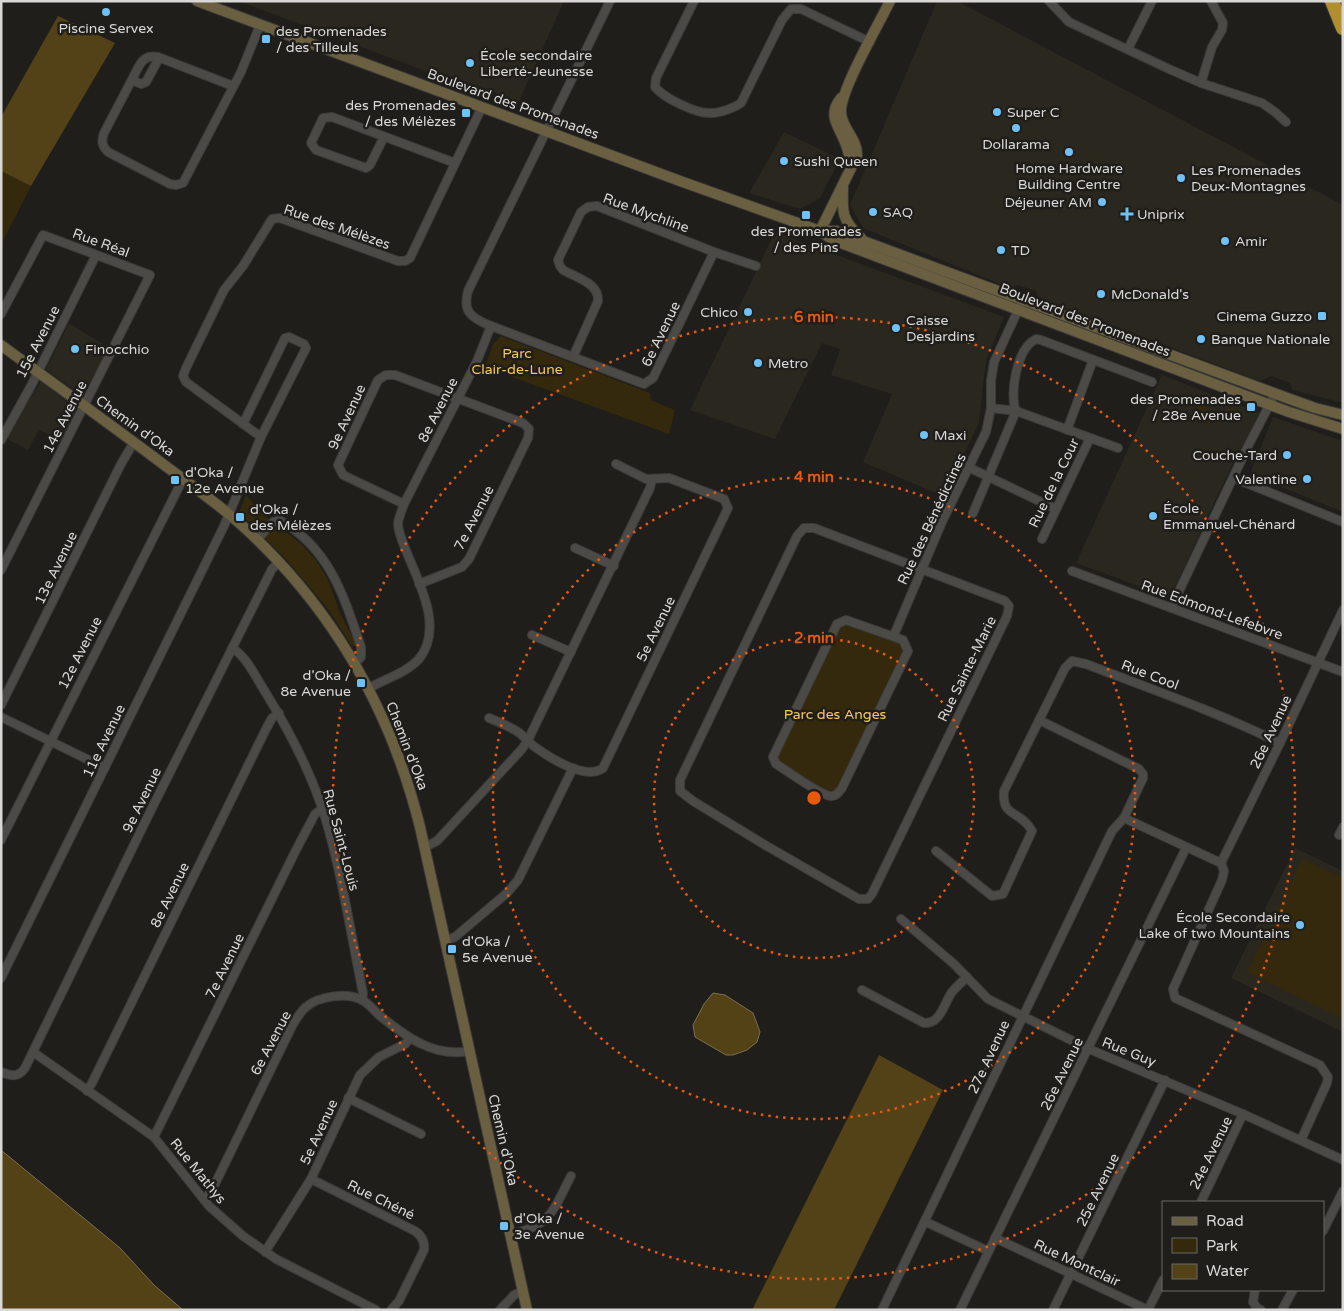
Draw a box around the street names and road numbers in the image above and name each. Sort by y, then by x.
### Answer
street label: Boulevard des Promenades [425,65,601,143]
street label: Rue Mychline [601,190,691,236]
street label: Rue des Mélèzes [282,201,393,253]
street label: Rue Réal [70,225,132,261]
street label: Boulevard des Promenades [997,280,1173,361]
street label: 6e Avenue [638,299,684,369]
street label: 15e Avenue [12,303,64,381]
street label: 8e Avenue [414,375,462,445]
street label: 14e Avenue [39,378,91,456]
street label: 9e Avenue [324,381,370,453]
street label: Chemin d'Oka [92,392,178,460]
street label: Rue de la Cour [1025,435,1083,530]
street label: Rue des Bénédictines [894,450,970,587]
street label: 7e Avenue [450,483,498,553]
street label: 13e Avenue [31,529,81,607]
street label: Rue Edmond-Lefebvre [1139,576,1285,644]
street label: 5e Avenue [633,594,679,664]
street label: Rue Sainte-Marie [934,613,1000,725]
street label: 12e Avenue [54,614,106,692]
street label: Rue Cool [1119,656,1181,694]
street label: 26e Avenue [1247,692,1295,772]
street label: Chemin d'Oka [382,699,432,793]
street label: 11e Avenue [79,702,129,780]
street label: 9e Avenue [119,765,165,835]
street label: Rue Saint-Louis [319,787,363,893]
street label: 8e Avenue [147,860,193,930]
street label: 7e Avenue [202,931,248,1001]
street label: 6e Avenue [247,1008,295,1078]
street label: 27e Avenue [965,1017,1013,1097]
street label: Rue Guy [1100,1033,1159,1071]
street label: 26e Avenue [1037,1035,1087,1113]
street label: Chemin d'Oka [484,1093,522,1187]
street label: 5e Avenue [296,1096,342,1168]
street label: 24e Avenue [1186,1114,1236,1192]
street label: Rue Mathys [166,1135,230,1207]
street label: 25e Avenue [1073,1151,1123,1229]
street label: Rue Chéné [345,1176,417,1224]
street label: Rue Montclair [1031,1236,1123,1291]

